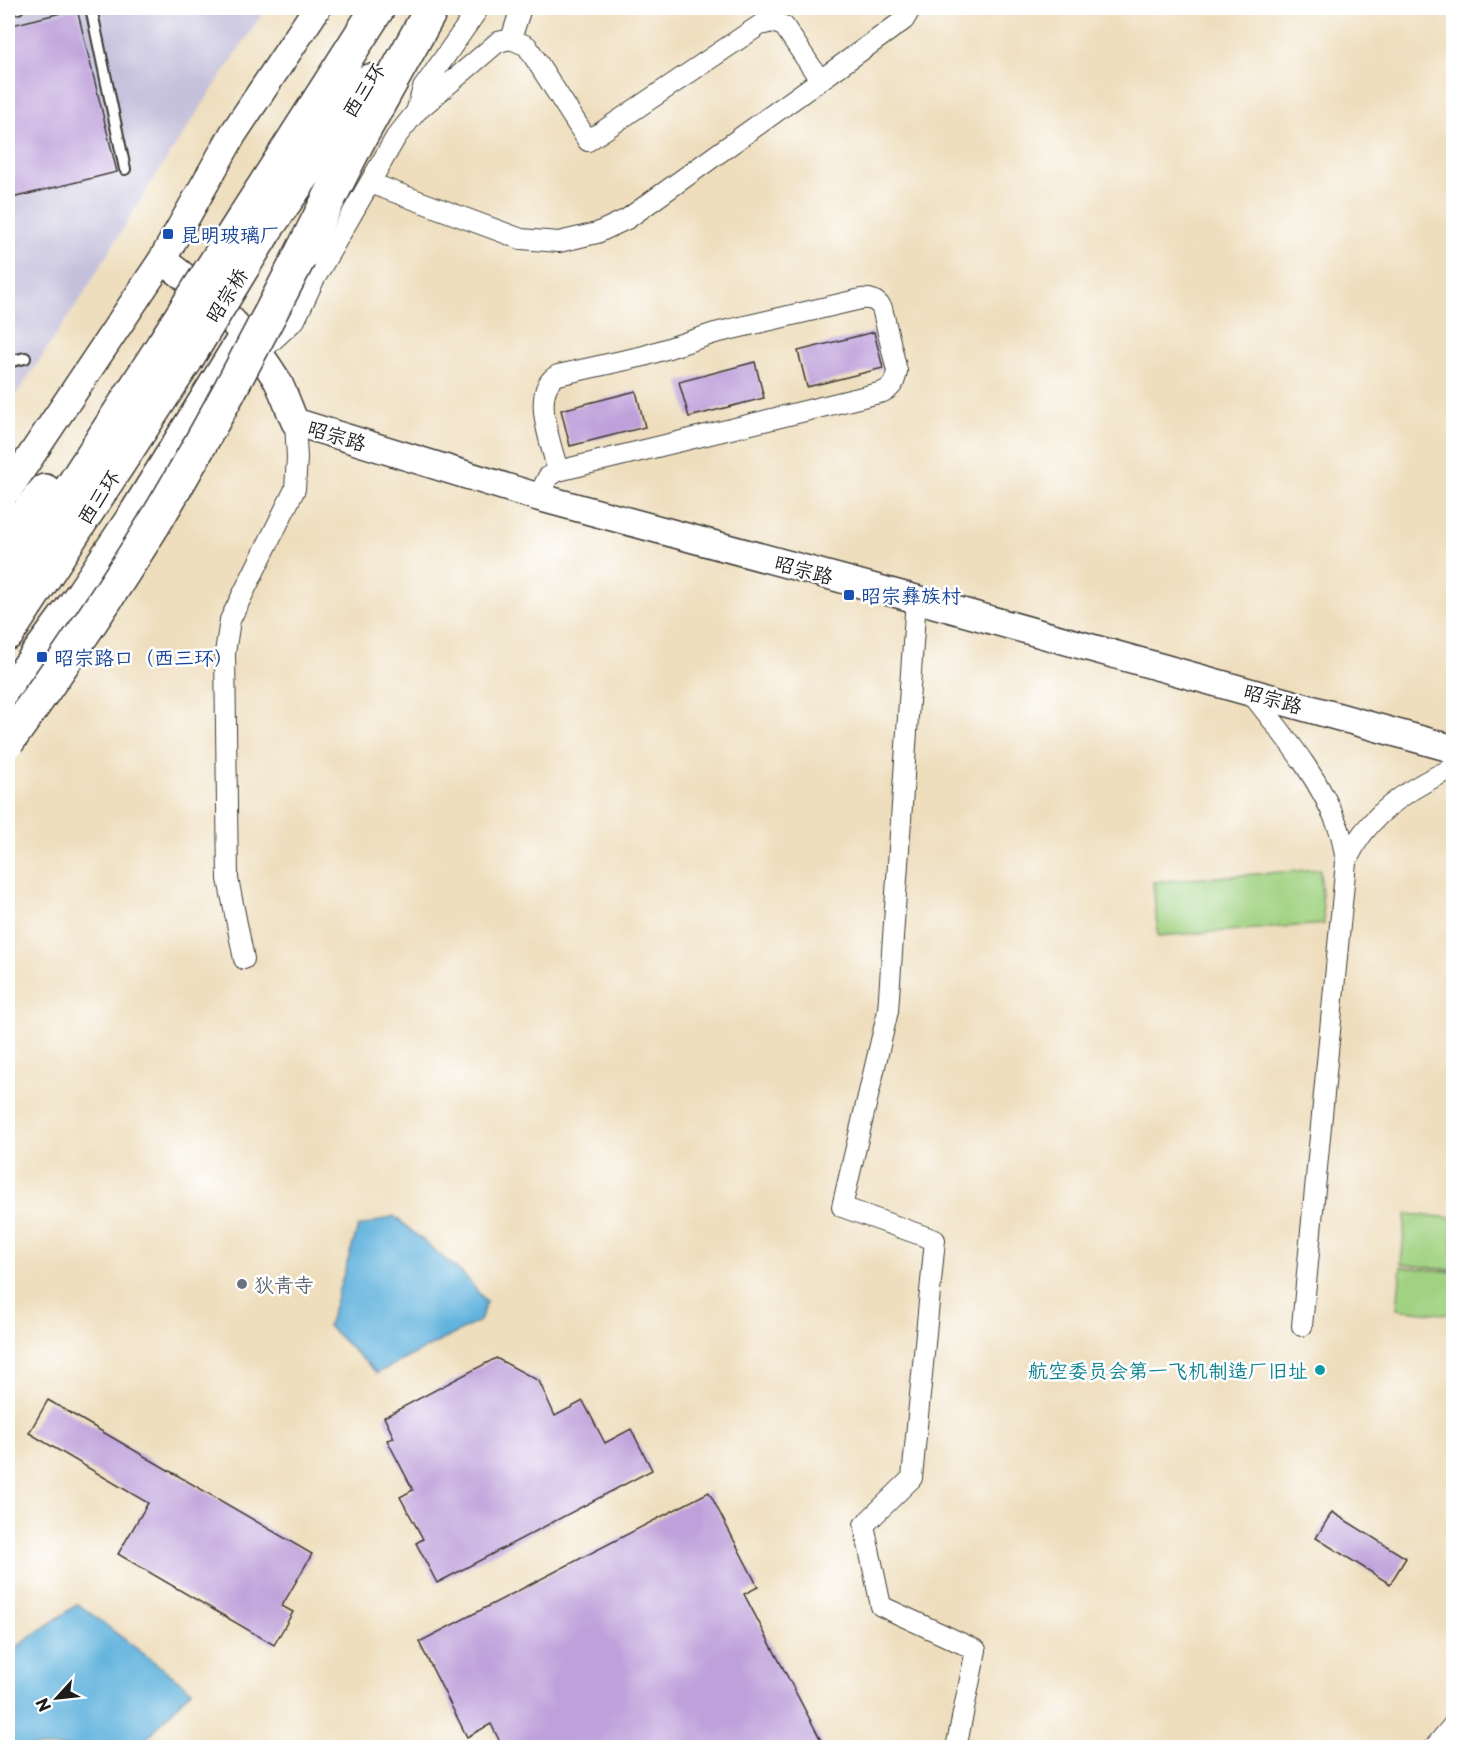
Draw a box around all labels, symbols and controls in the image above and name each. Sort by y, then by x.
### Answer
street label: 西三环 [334,57,392,123]
place label: 昆明玻璃厂 [180,219,280,249]
marker: 昆明玻璃厂 [161,227,175,241]
street label: 昭宗桥 [197,262,255,328]
street label: 昭宗路 [304,412,371,458]
street label: 西三环 [69,464,127,530]
street label: 昭宗路 [771,547,838,592]
place label: 昭宗彝族村 [861,580,961,610]
marker: 昭宗彝族村 [842,588,856,602]
place label: 昭宗路口（西三环） [54,642,234,672]
marker: 昭宗路口（西三环） [35,650,49,664]
street label: 昭宗路 [1240,675,1307,721]
place label: 狄青寺 [254,1269,314,1299]
marker: 狄青寺 [235,1277,249,1291]
place label: 航空委员会第一飞机制造厂旧址 [1028,1355,1308,1385]
marker: 航空委员会第一飞机制造厂旧址 [1313,1363,1327,1377]
north arrow [27,1668,87,1728]
text: N [29,1694,56,1716]

